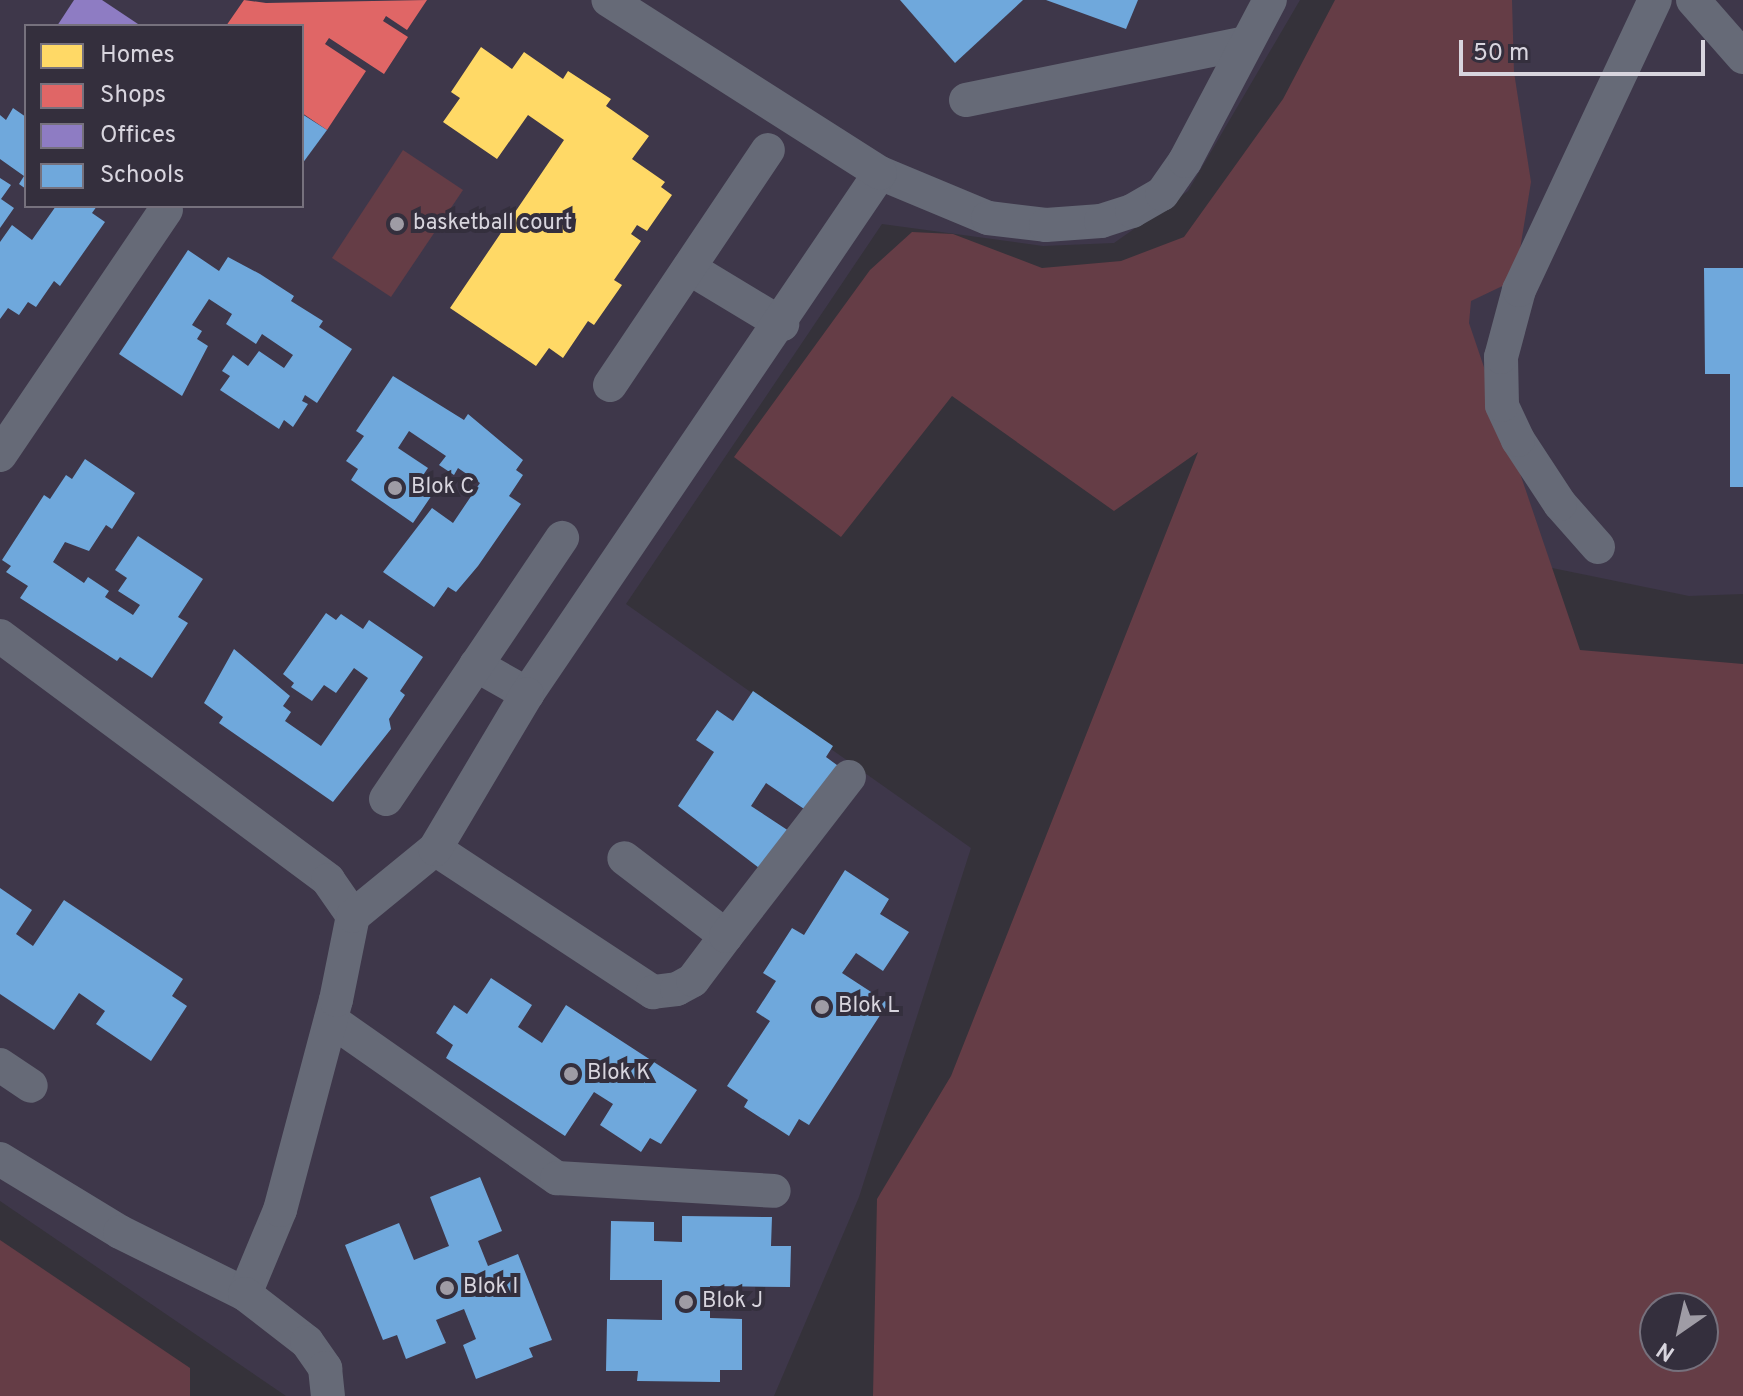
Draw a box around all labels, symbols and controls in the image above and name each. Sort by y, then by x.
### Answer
legend [24,24,304,208]
scale bar [1463,24,1709,74]
text: 50 m [1473,39,1529,69]
text: Homes [100,41,175,71]
text: Shops [100,81,166,111]
text: Offices [100,121,176,151]
text: Schools [100,161,185,191]
place label: basketball court [413,211,572,237]
marker: basketball court [388,215,406,233]
place label: Blok C [411,475,475,501]
marker: Blok C [386,479,404,497]
place label: Blok L [838,994,900,1020]
marker: Blok L [813,998,831,1016]
place label: Blok K [587,1061,651,1087]
marker: Blok K [562,1065,580,1083]
place label: Blok I [463,1275,519,1301]
marker: Blok I [438,1279,456,1297]
place label: Blok J [702,1289,763,1315]
north arrow [1639,1292,1719,1372]
marker: Blok J [677,1293,695,1311]
text: N [1652,1335,1681,1366]

